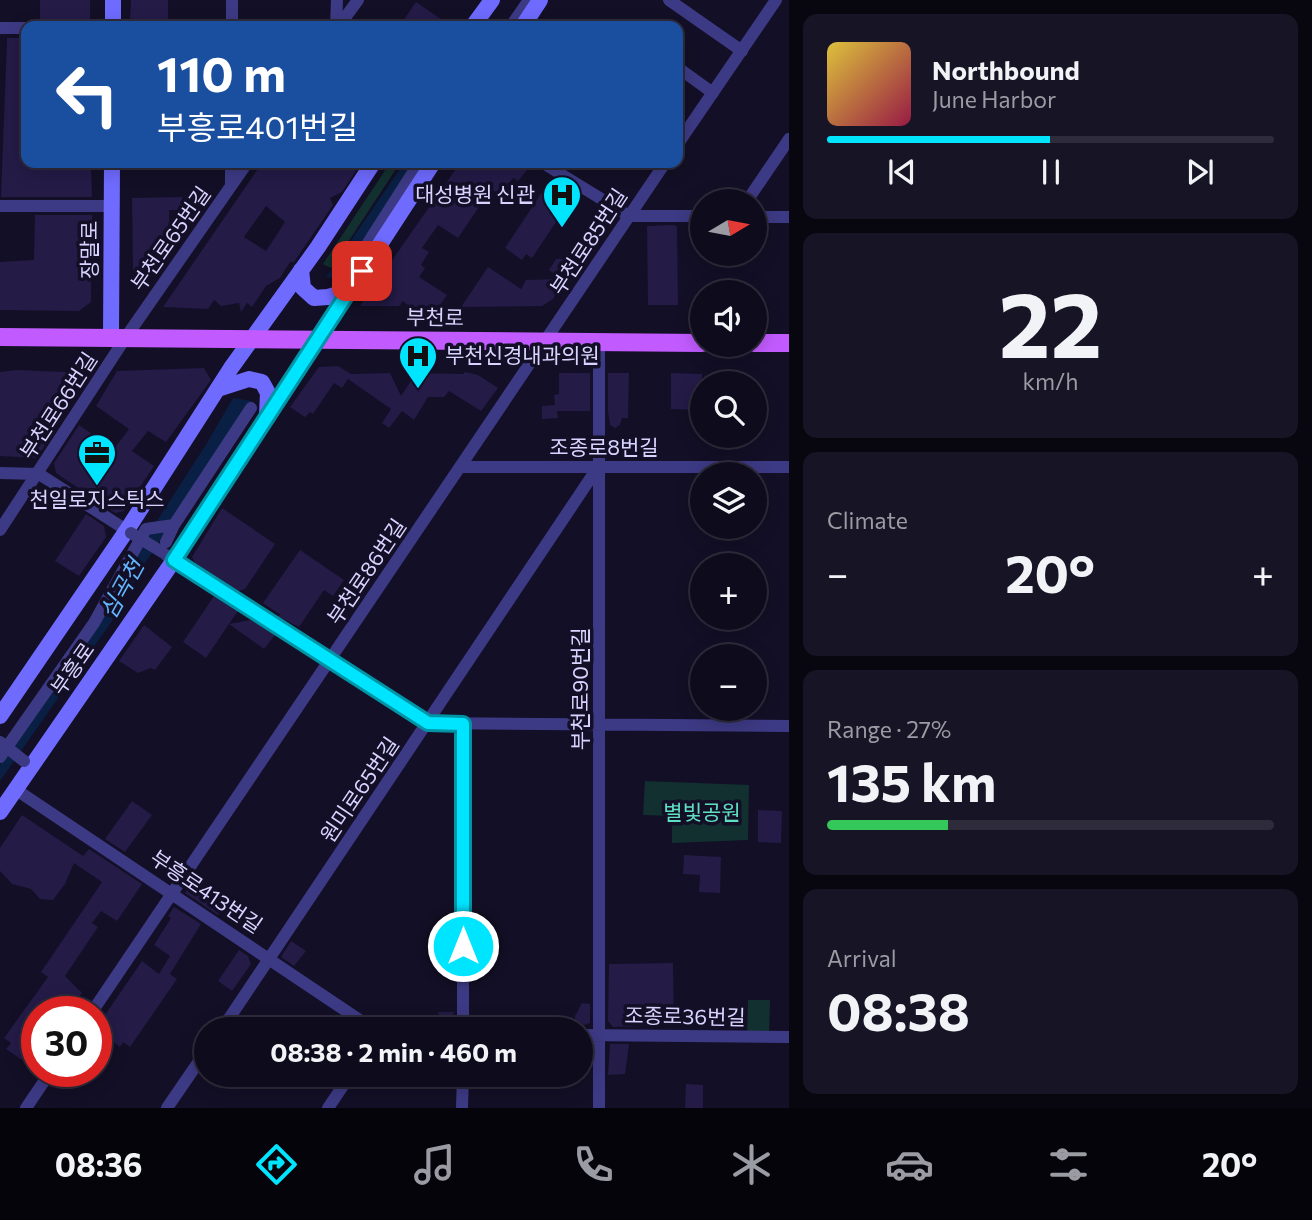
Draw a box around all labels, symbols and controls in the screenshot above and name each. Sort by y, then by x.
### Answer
text: 110 m [157,42,286,102]
icon: left [42,49,133,140]
text: Northbound [932,54,1080,85]
text: June Harbor [932,85,1056,113]
text: 부흥로401번길 [157,106,358,146]
icon: previous [883,153,921,191]
icon: pause [1032,153,1070,191]
icon: next [1181,153,1219,191]
hospital icon: 대성병원 신관 [541,174,583,229]
street label: 부천로65번길 [125,181,215,295]
place label: 대성병원 신관 [415,181,535,206]
street label: 부천로85번길 [544,183,631,299]
north arrow [690,189,766,266]
map controls [690,189,767,721]
street label: 장말로 [76,221,101,279]
pin [332,241,392,301]
icon: arrive [343,252,381,290]
text: 22 [999,265,1102,377]
button: sound [690,280,767,357]
street label: 부천로 [406,303,464,330]
hospital icon: 부천신경내과의원 [397,335,439,390]
place label: 부천신경내과의원 [445,342,600,367]
street label: 부천로66번길 [14,347,101,463]
text: km/h [1023,367,1078,395]
button: search [690,371,767,448]
office icon: 천일로지스틱스 [76,432,118,487]
street label: 조종로8번길 [549,434,659,459]
button: layers [690,462,767,539]
place label: 천일로지스틱스 [29,486,165,511]
text: Climate [827,506,908,534]
street label: 부천로86번길 [321,514,410,629]
text: 20° [1005,540,1095,604]
text: − [827,549,849,596]
text: + [1252,549,1274,596]
water label: 심곡천 [93,551,150,623]
button: + [690,553,767,630]
street label: 부천로90번길 [567,627,592,751]
street label: 부흥로 [45,637,99,699]
button: − [690,644,767,721]
text: Range · 27% [827,715,951,743]
street label: 원미로65번길 [314,732,403,846]
text: 135 km [827,749,996,813]
park label: 별빛공원 [663,799,741,824]
street label: 부흥로413번길 [146,844,268,937]
position arrow [426,909,500,983]
text: Arrival [827,944,897,972]
text: 08:38 [827,978,970,1042]
speed limit sign: 30 [21,996,112,1087]
street label: 조종로36번길 [624,1002,746,1029]
text: 08:38 · 2 min · 460 m [270,1036,517,1067]
icon: directions [252,1140,301,1189]
icon: music [410,1140,459,1189]
icon: phone [569,1140,618,1189]
icon: climate [727,1140,776,1189]
icon: car [885,1140,934,1189]
icon: filters [1044,1140,1093,1189]
text: 08:36 [55,1144,143,1184]
text: 20° [1202,1144,1257,1184]

